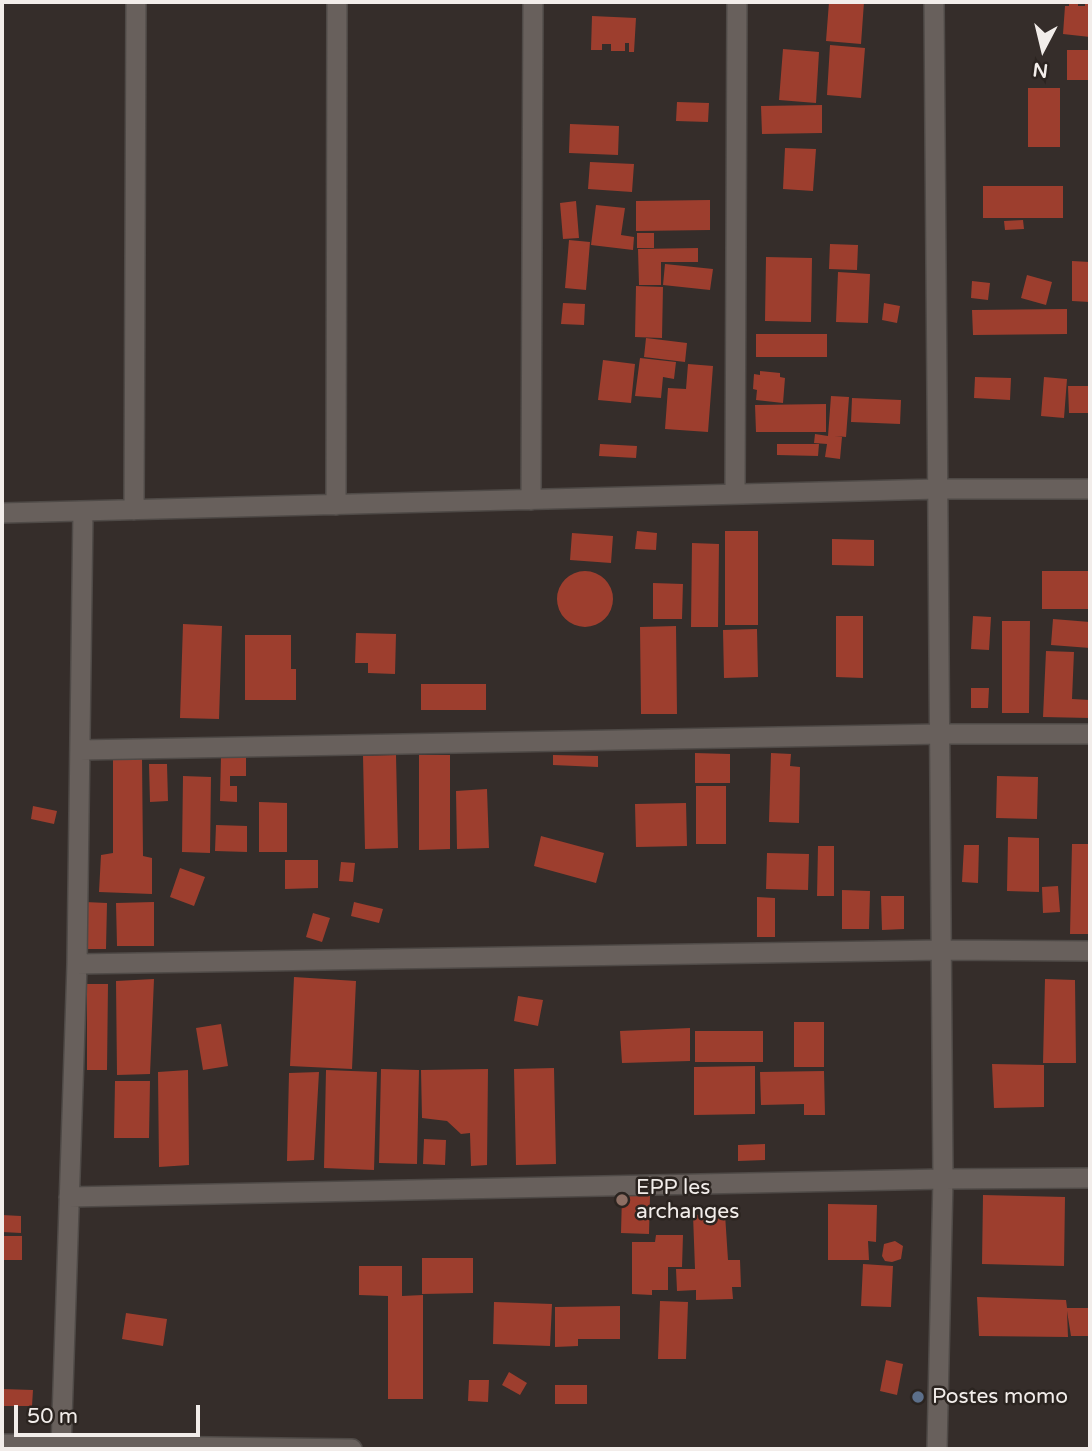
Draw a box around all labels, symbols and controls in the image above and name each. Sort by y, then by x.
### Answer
north arrow [1008,14,1078,84]
text: N [1032,58,1049,82]
place label: EPP les archanges [636,1175,739,1225]
marker: EPP les archanges [614,1192,630,1208]
place label: Postes momo [932,1384,1068,1410]
marker: Postes momo [910,1389,926,1405]
scale bar [18,1392,203,1436]
text: 50 m [27,1404,78,1429]

